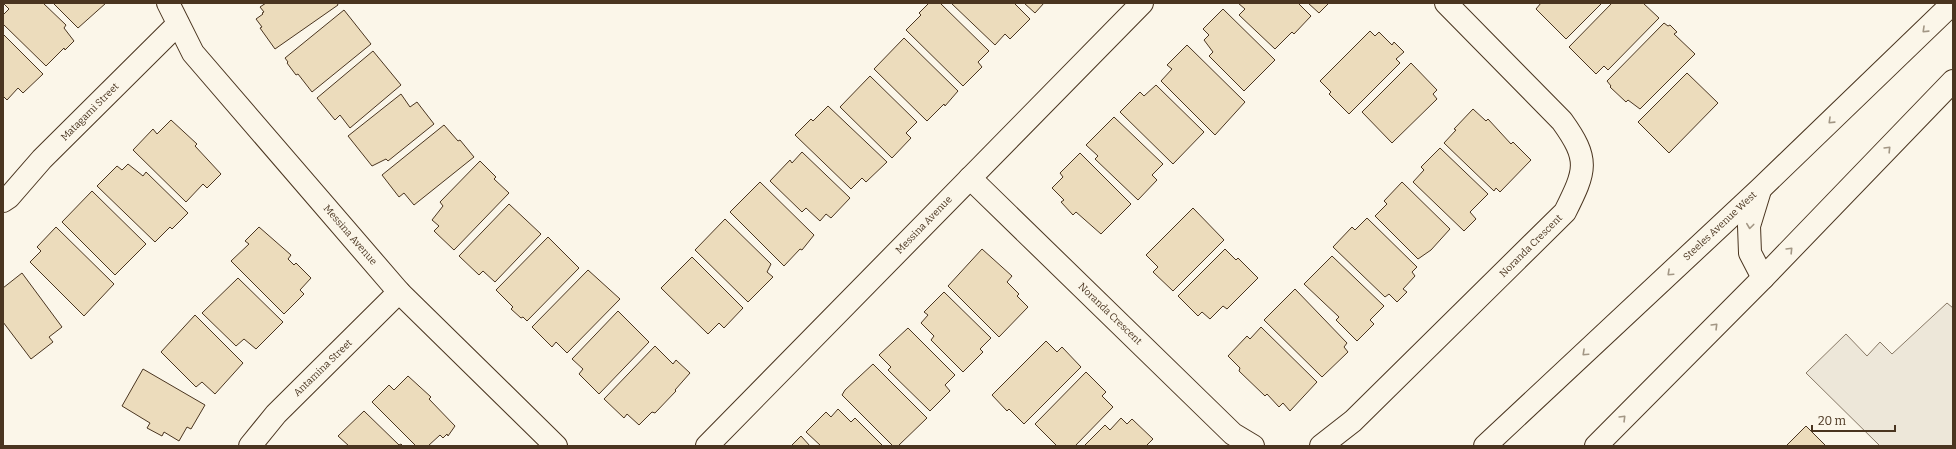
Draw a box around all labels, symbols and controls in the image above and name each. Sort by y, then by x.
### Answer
one-way arrow [1922,26,1930,33]
street label: Matagami Street [59,80,122,143]
one-way arrow [1828,116,1836,123]
one-way arrow [1884,146,1891,153]
street label: Steeles Avenue West [1681,189,1759,263]
street label: Messina Avenue [893,194,955,256]
street label: Messina Avenue [321,202,379,268]
street label: Noranda Crescent [1497,212,1565,280]
one-way arrow [1746,223,1755,230]
one-way arrow [1785,247,1793,255]
one-way arrow [1667,268,1675,276]
street label: Noranda Crescent [1076,281,1145,348]
one-way arrow [1710,323,1718,331]
street label: Antamina Street [291,337,355,399]
one-way arrow [1582,348,1590,356]
scale bar [1812,407,1895,433]
text: 20 m [1818,414,1847,428]
one-way arrow [1618,415,1626,423]

